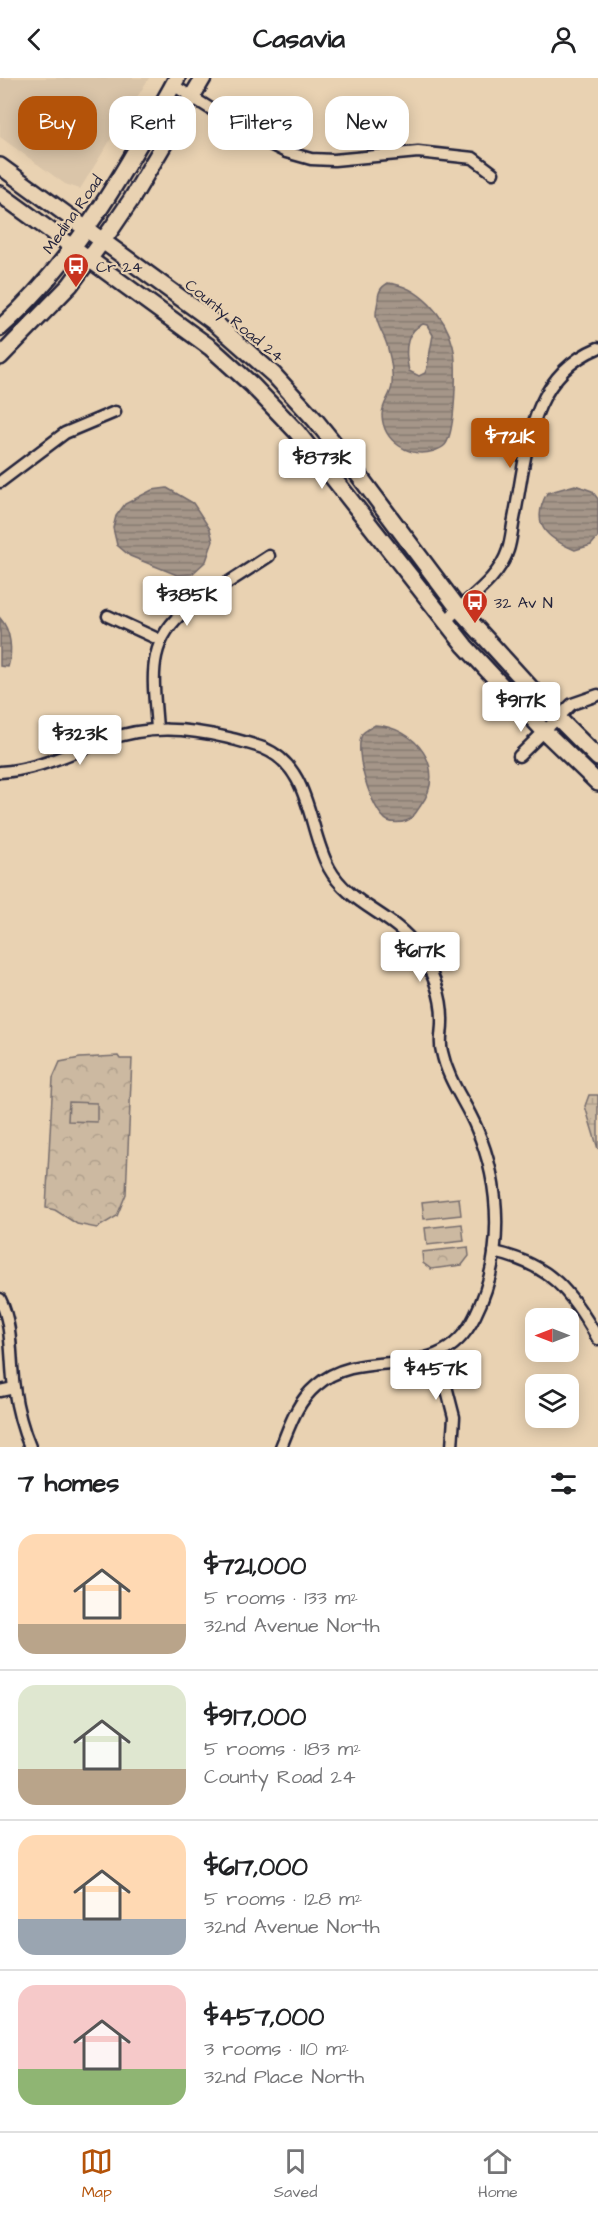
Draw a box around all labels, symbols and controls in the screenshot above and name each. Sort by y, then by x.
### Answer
text: Casavia [253,20,345,58]
icon: back [18,23,51,56]
icon: person [547,23,580,56]
chip: Buy [18,96,97,150]
chip: Rent [109,96,196,150]
chip: Filters [208,96,313,150]
chip: New [325,96,409,150]
street label: Medina Road [37,171,108,258]
bus stop icon: Cr 24 [61,251,91,289]
place label: Cr 24 [96,256,143,278]
street label: County Road 24 [180,274,289,368]
pin: $721K [468,418,552,469]
text: $721K [485,423,535,451]
pin: $873K [280,439,364,490]
text: $873K [293,444,351,472]
pin: $385K [145,576,229,627]
text: $385K [157,581,217,609]
bus stop icon: 32 Av N [460,587,490,625]
place label: 32 Av N [494,592,553,614]
pin: $917K [479,682,563,733]
text: $917K [496,687,546,715]
pin: $323K [38,715,122,766]
text: $323K [52,720,108,748]
pin: $617K [378,932,462,983]
text: $617K [395,937,445,965]
north arrow [525,1308,579,1362]
map controls [525,1308,579,1428]
pin: $457K [394,1350,478,1401]
text: $457K [404,1355,468,1383]
button: layers [525,1374,579,1428]
text: 7 homes [18,1465,119,1501]
icon: filters [547,1467,580,1500]
text: $721,000 [204,1548,307,1584]
icon: home [66,1558,138,1630]
text: 5 rooms · 133 m² [204,1584,358,1612]
text: 32nd Avenue North [204,1612,380,1640]
text: $917,000 [204,1699,306,1735]
icon: home [66,1709,138,1781]
text: 5 rooms · 183 m² [204,1735,361,1763]
text: County Road 24 [204,1763,356,1791]
text: $617,000 [204,1849,308,1885]
icon: home [66,1859,138,1931]
text: 5 rooms · 128 m² [204,1885,362,1913]
text: 32nd Avenue North [204,1913,380,1941]
text: $457,000 [204,1999,324,2035]
icon: home [66,2009,138,2081]
text: 3 rooms · 110 m² [204,2035,349,2063]
text: 32nd Place North [204,2063,364,2091]
tab: Map [80,2145,113,2203]
tab: Saved [274,2145,317,2203]
tab: Home [478,2145,518,2203]

